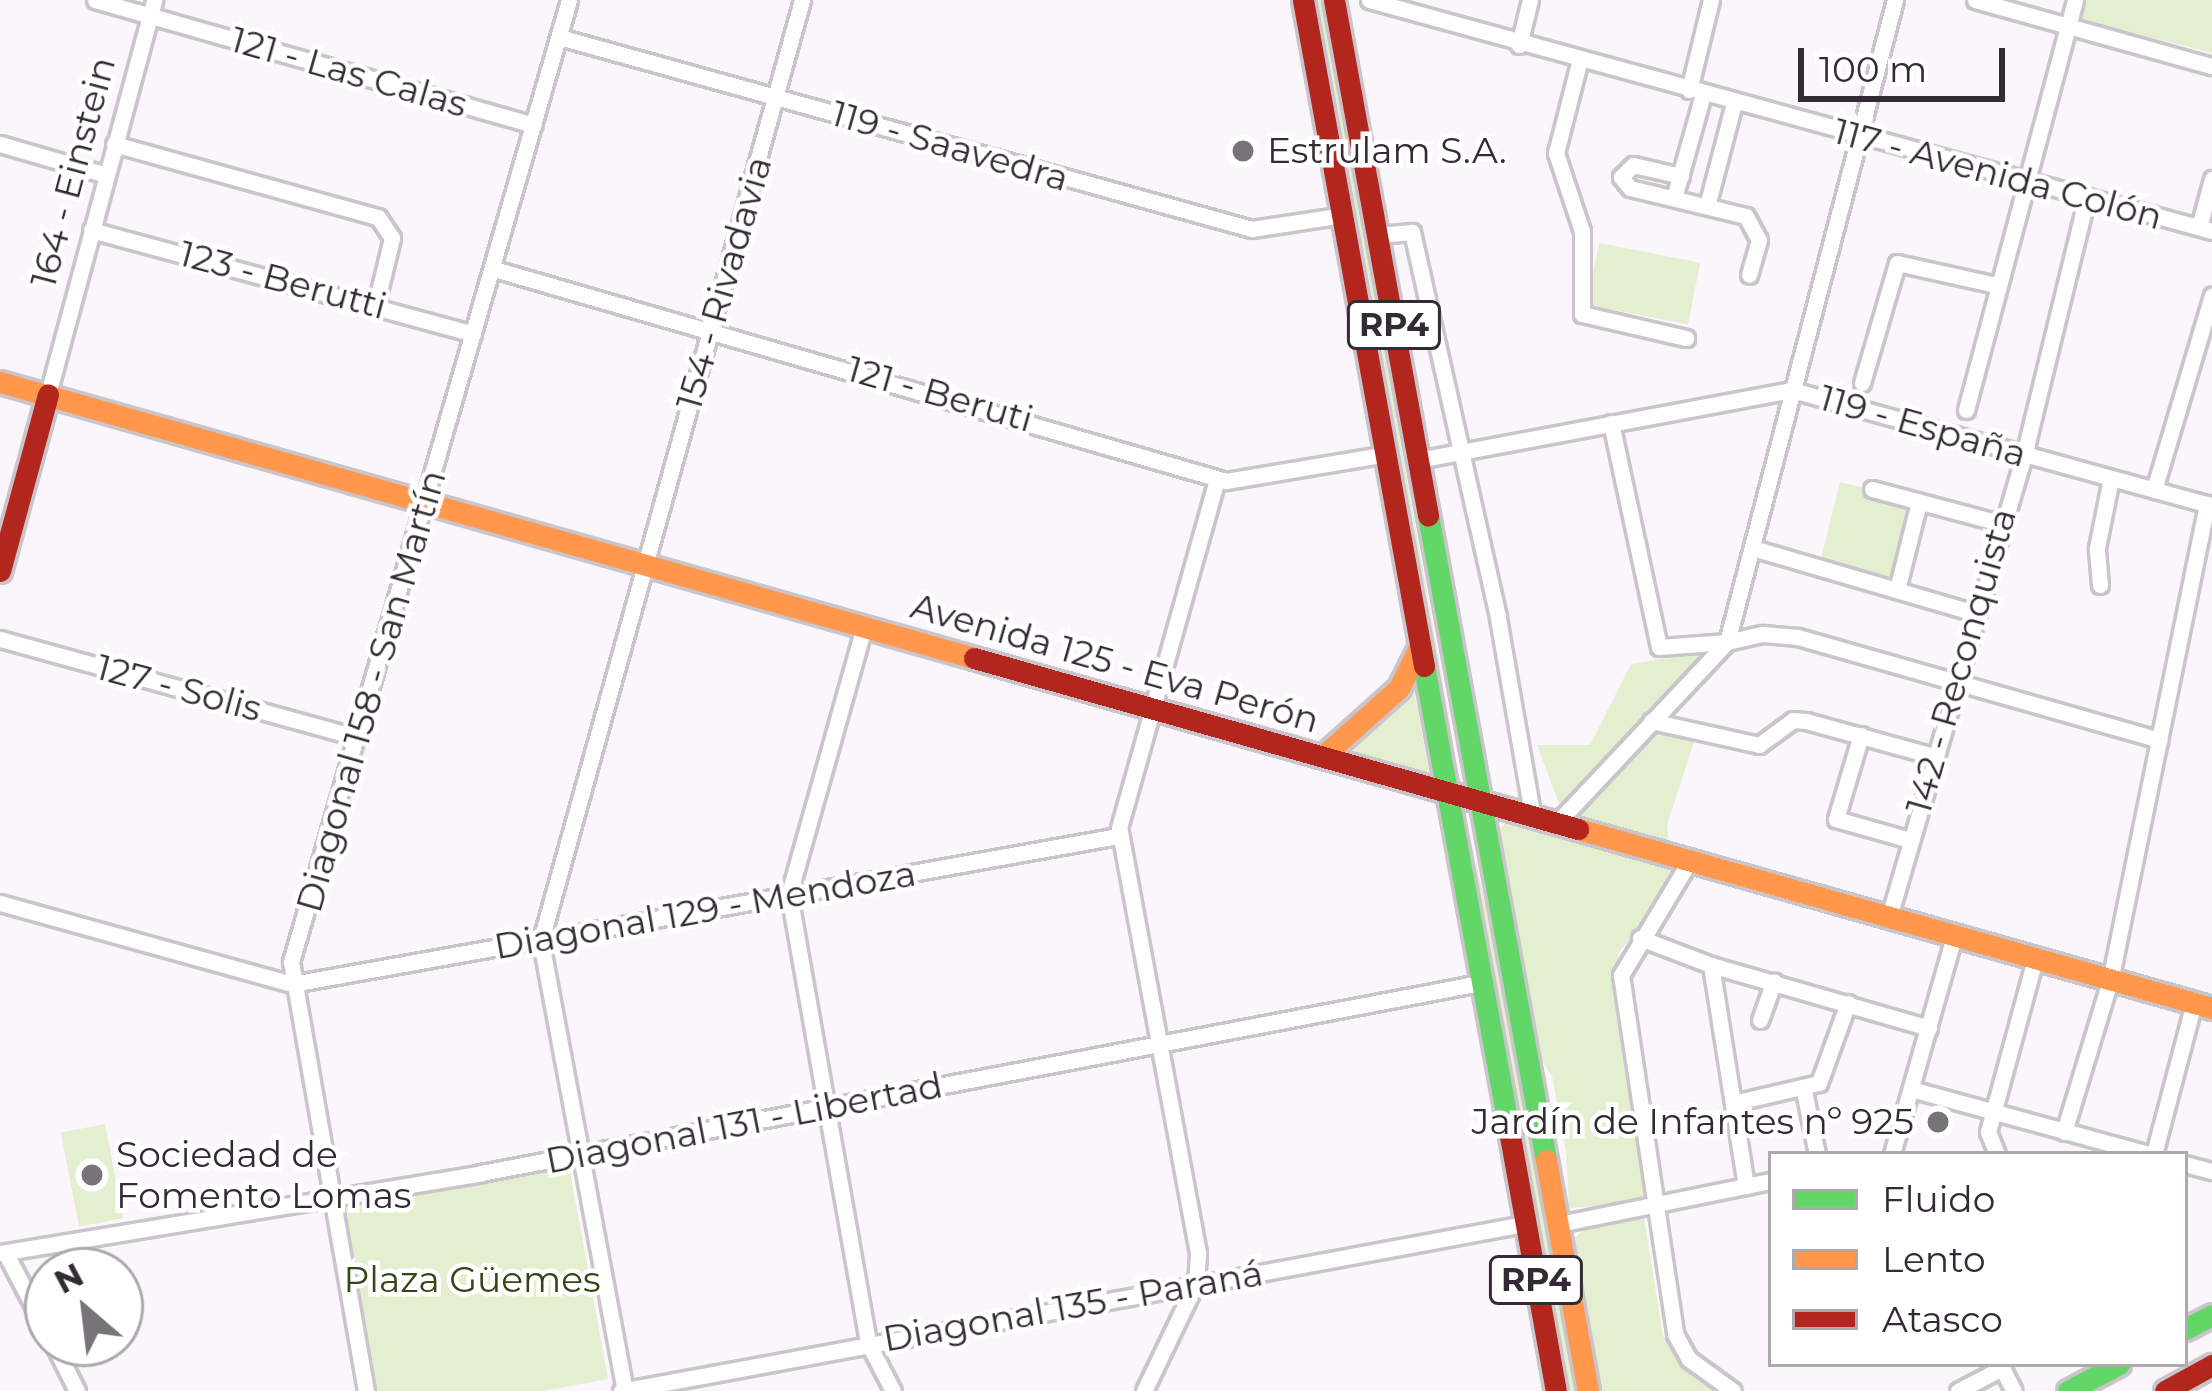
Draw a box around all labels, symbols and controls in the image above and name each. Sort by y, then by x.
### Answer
street label: 121 - Las Calas [226,18,472,126]
scale bar [1804,24,2011,98]
text: 100 m [1819,47,1927,91]
street label: 164 - Einstein [22,52,124,292]
street label: 119 - Saavedra [827,92,1073,200]
street label: 117 - Avenida Colón [1829,109,2167,239]
place label: Estrulam S.A. [1267,129,1507,173]
marker: Estrulam S.A. [1230,138,1256,164]
street label: 154 - Rivadavia [667,151,781,415]
street label: 123 - Berutti [175,232,391,328]
road number: RP4 [1346,298,1442,352]
street label: 121 - Beruti [842,347,1038,441]
street label: 119 - España [1815,376,2031,476]
street label: Diagonal 158 - San Martín [287,465,455,917]
street label: 142 - Reconquista [1897,503,2025,819]
street label: Avenida 125 - Eva Perón [906,584,1324,742]
street label: 127 - Solis [92,645,266,731]
street label: Diagonal 129 - Mendoza [491,852,919,968]
street label: Diagonal 131 - Libertad [542,1063,946,1183]
place label: Jardín de Infantes nº 925 [1472,1100,1914,1144]
marker: Jardín de Infantes nº 925 [1925,1109,1951,1135]
place label: Sociedad de Fomento Lomas [116,1132,411,1217]
legend [1768,1151,2188,1367]
marker: Sociedad de Fomento Lomas [79,1162,105,1188]
text: Fluido [1882,1177,1995,1221]
text: Lento [1882,1237,1986,1281]
north arrow [24,1247,144,1367]
street label: Diagonal 135 - Paraná [880,1251,1266,1361]
road number: RP4 [1488,1253,1584,1307]
text: N [47,1254,90,1302]
park label: Plaza Güemes [343,1258,601,1302]
text: Atasco [1882,1297,2003,1341]

